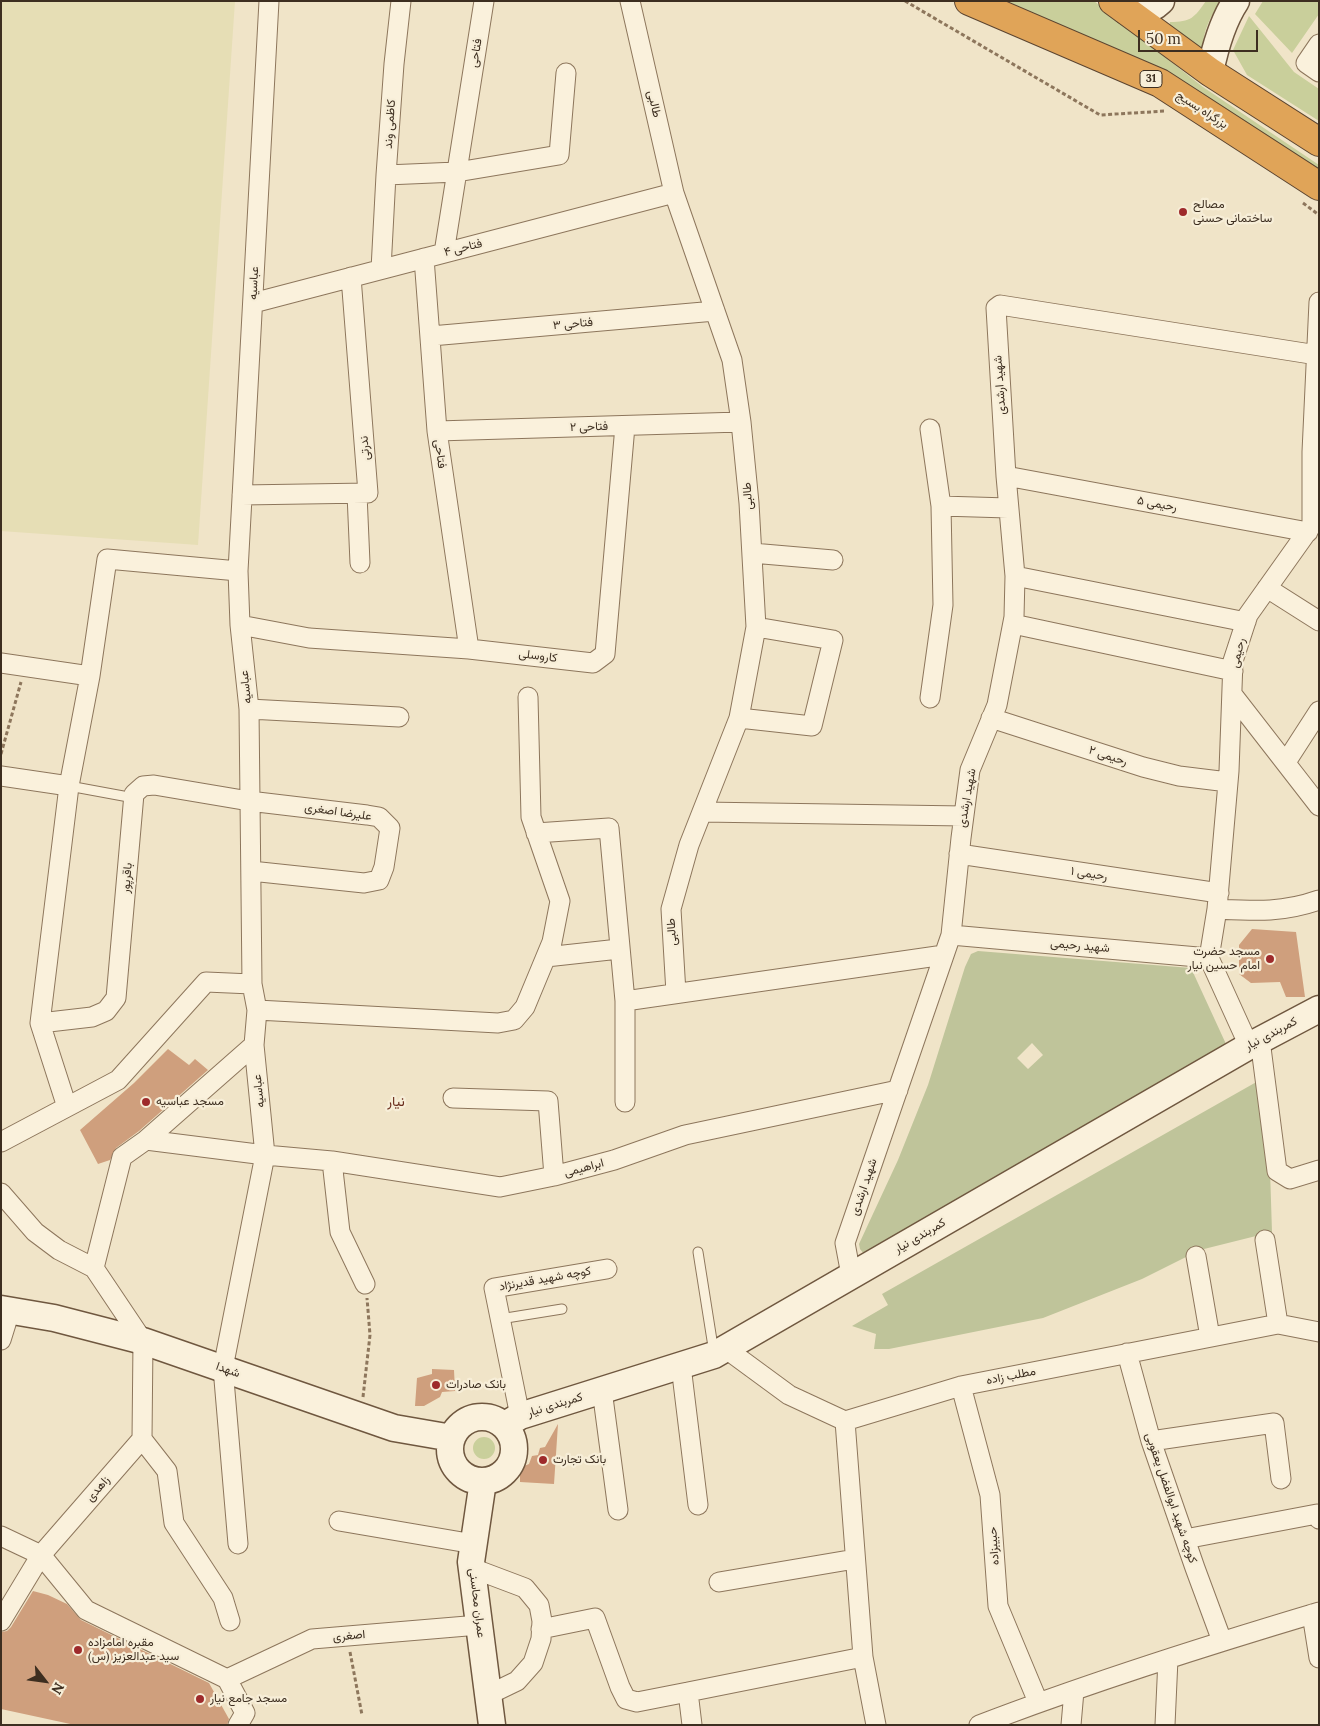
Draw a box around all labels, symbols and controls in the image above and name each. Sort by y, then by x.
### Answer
scale bar [1140,20,1260,52]
text: 50 m [1146,29,1181,48]
street label: فتاحی [467,38,485,68]
road number: 31 [1140,70,1162,88]
street label: بزرگراه بسیج [1174,88,1230,132]
street label: طالبی [644,89,664,119]
street label: کاظمی وند [381,99,399,149]
place label: مصالح ساختمانی حسنی [1193,198,1272,226]
marker: مصالح ساختمانی حسنی [1177,206,1189,218]
street label: فتاحی ۴ [442,236,484,260]
street label: عباسیه [246,266,262,300]
street label: فتاحی ۳ [552,315,594,333]
street label: شهید ارشدی [991,355,1009,415]
street label: فتاحی ۲ [570,419,608,435]
street label: ندرتی [357,435,373,461]
street label: فتاحی [431,439,449,469]
street label: طالبی [740,482,756,510]
street label: رحیمی ۵ [1136,493,1178,515]
street label: رحیمی [1227,637,1249,669]
street label: کاروسلی [518,646,558,666]
street label: عباسیه [237,670,255,704]
street label: رحیمی ۲ [1087,743,1129,769]
street label: شهید ارشدی [955,767,979,829]
street label: علیرضا اصغری [303,800,373,824]
street label: باقرپور [118,862,136,894]
street label: رحیمی ۱ [1070,864,1108,884]
street label: طالبی [664,918,680,946]
street label: شهید رحیمی [1050,936,1110,956]
place label: مسجد حضرت امام حسین نیار [1188,945,1260,973]
marker: مسجد حضرت امام حسین نیار [1264,953,1276,965]
street label: کمربندی نیار [1242,1014,1300,1054]
street label: عباسیه [250,1074,268,1108]
district label: نیار [387,1094,405,1110]
place label: مسجد عباسیه [156,1095,224,1109]
marker: مسجد عباسیه [140,1096,152,1108]
street label: ابراهیمی [563,1156,605,1180]
street label: شهید ارشدی [847,1156,881,1218]
street label: کمربندی نیار [892,1215,948,1257]
street label: کوچه شهید قدیرنژاد [498,1264,592,1294]
street label: شهدا [214,1359,242,1381]
street label: مطلب زاده [985,1364,1037,1388]
place label: بانک صادرات [446,1378,506,1392]
marker: بانک صادرات [430,1379,442,1391]
street label: کمربندی نیار [526,1390,584,1420]
street label: کوچه شهید ابوالفضل یعقوبی [1142,1431,1200,1565]
place label: بانک تجارت [553,1453,606,1467]
marker: بانک تجارت [537,1454,549,1466]
street label: زاهدی [83,1473,113,1505]
street label: حبیبزاده [985,1526,1003,1566]
street label: عمران محاسنی [466,1567,488,1639]
street label: اصغری [332,1627,366,1645]
place label: مقبره امامزاده سید عبدالعزیز (س) [88,1636,179,1664]
marker: مقبره امامزاده سید عبدالعزیز (س) [72,1644,84,1656]
north arrow [20,1656,70,1706]
text: N [47,1679,68,1698]
place label: مسجد جامع نیار [210,1692,287,1706]
marker: مسجد جامع نیار [194,1693,206,1705]

